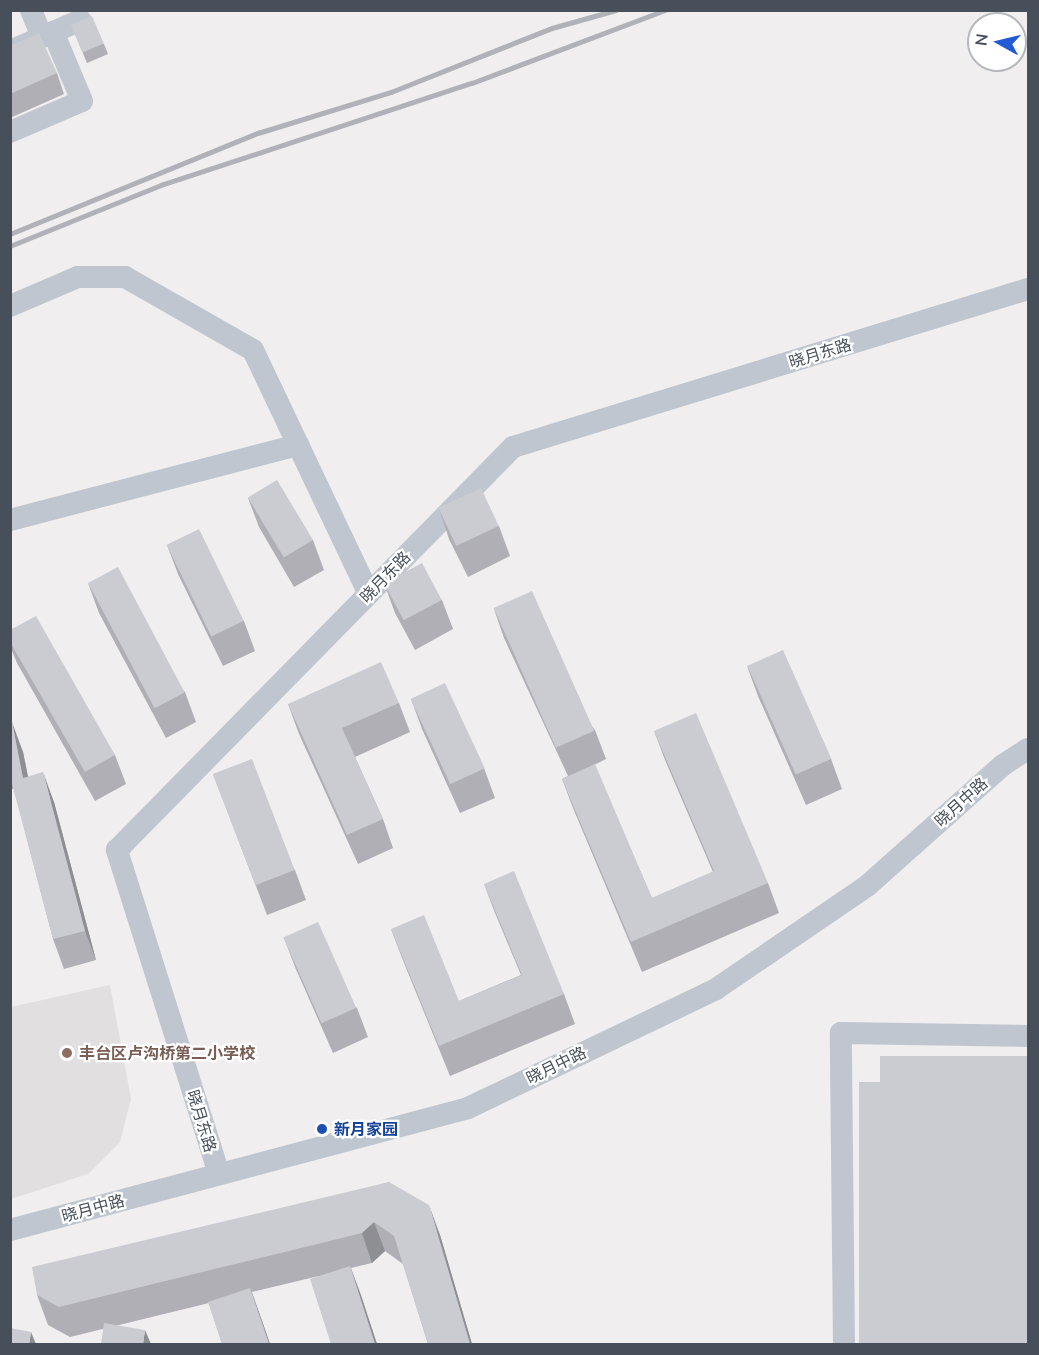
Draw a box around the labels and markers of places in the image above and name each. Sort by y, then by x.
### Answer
place label: 丰台区卢沟桥第二小学校 [79,1043,255,1063]
marker: 丰台区卢沟桥第二小学校 [60,1046,74,1060]
place label: 新月家园 [334,1119,398,1139]
marker: 新月家园 [315,1122,329,1136]

